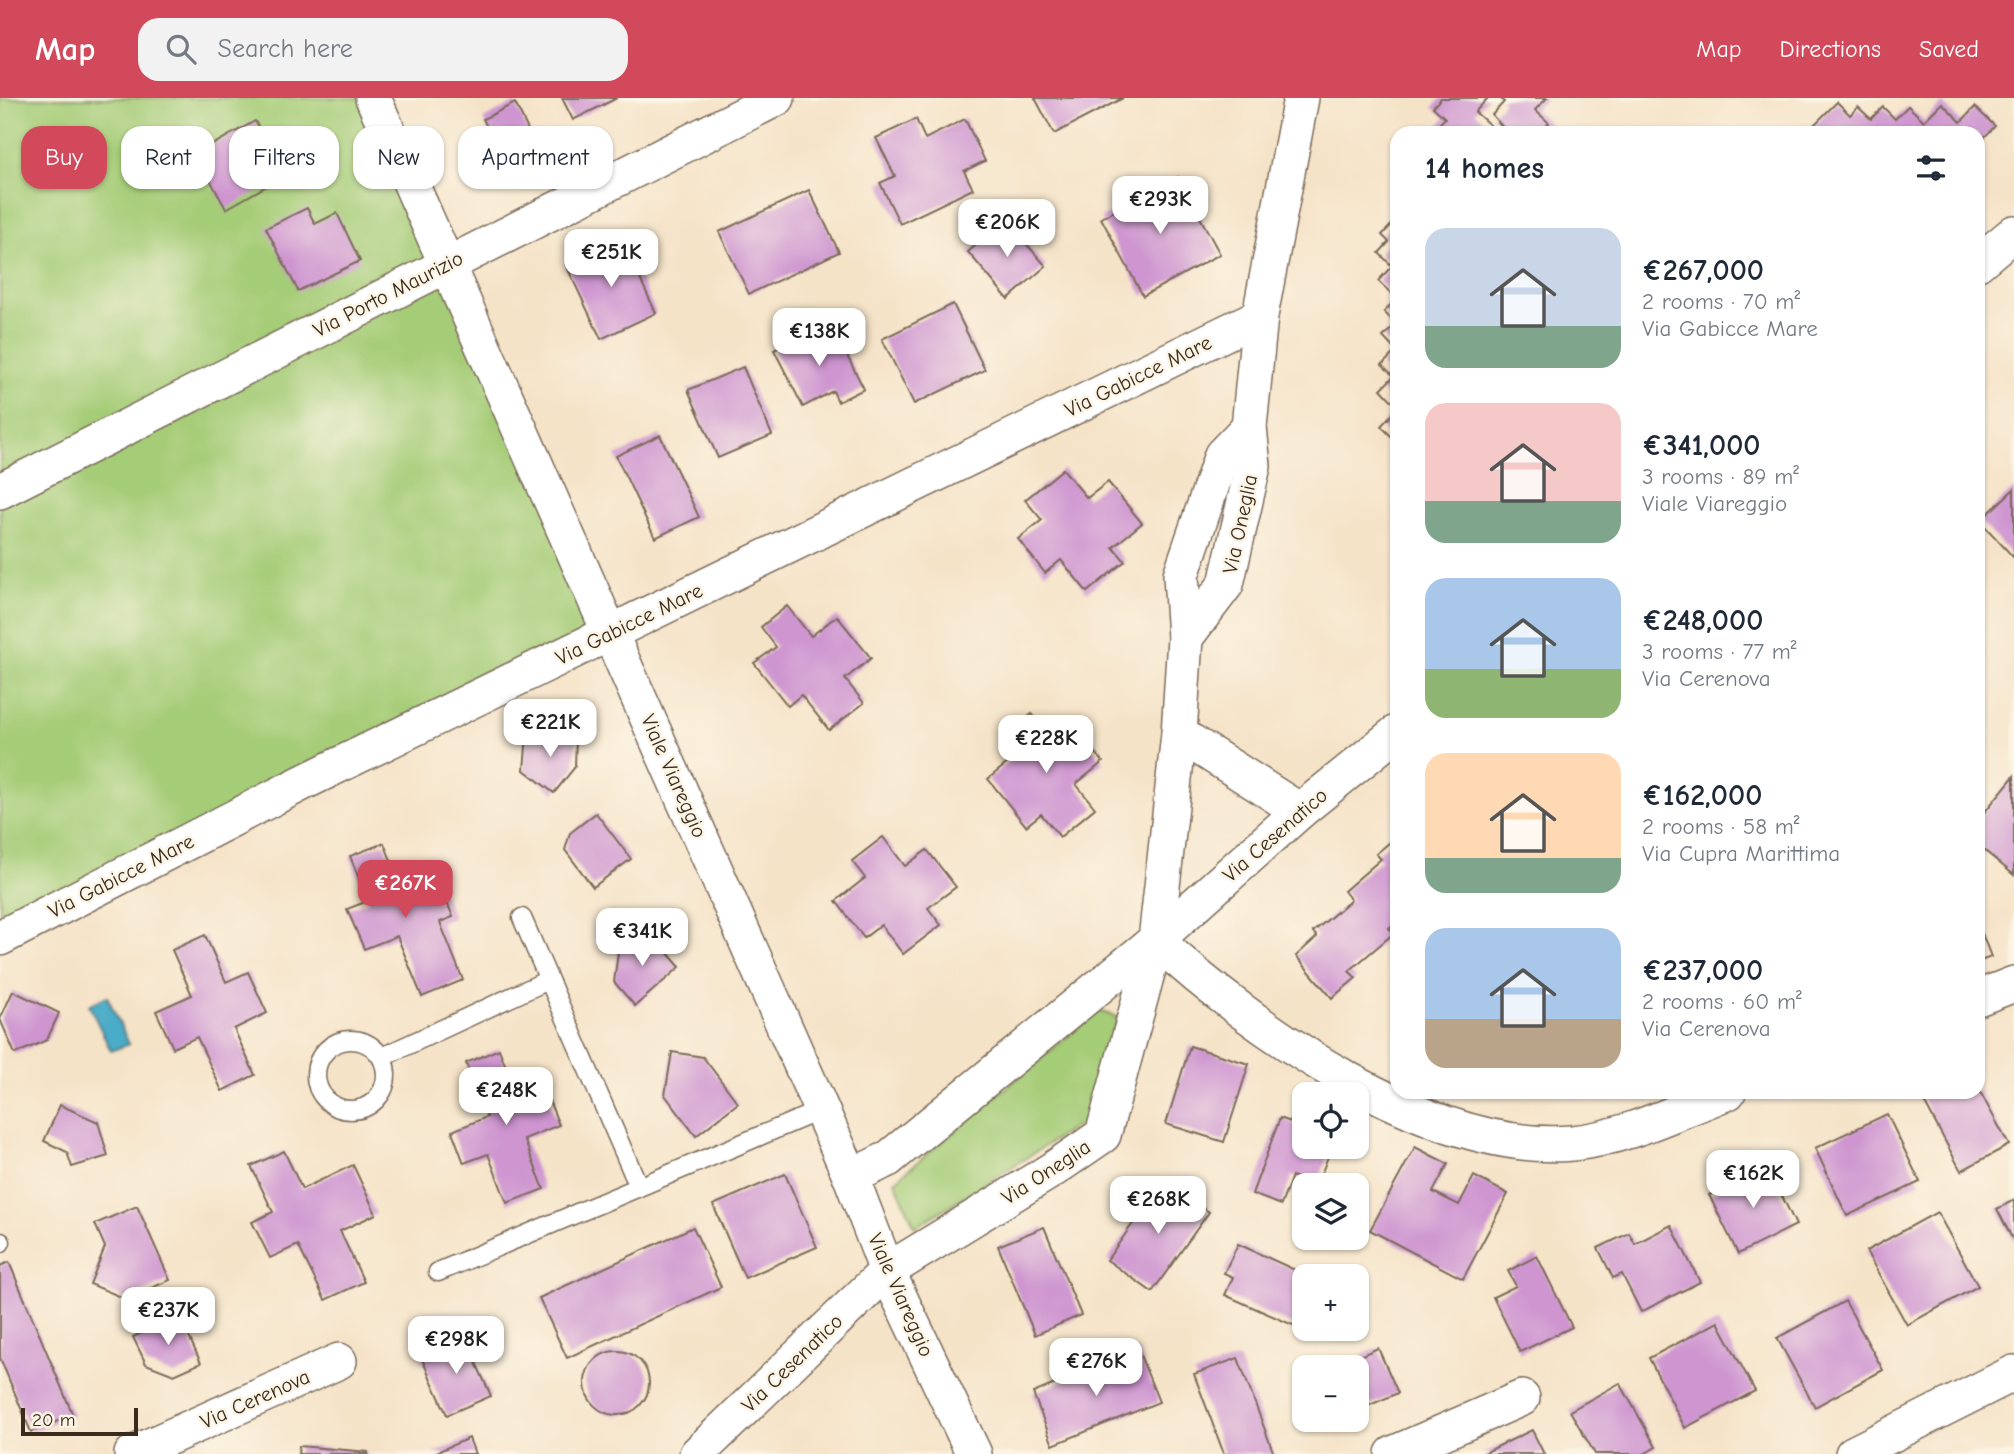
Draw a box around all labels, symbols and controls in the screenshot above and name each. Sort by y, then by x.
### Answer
search box [138,18,628,81]
text: Map [35,30,96,68]
icon: search [162,30,200,68]
text: Search here [218,34,353,64]
text: Map [1696,35,1742,63]
text: Directions [1780,35,1881,63]
text: Saved [1919,35,1979,63]
chip: Buy [21,126,107,189]
chip: Rent [121,126,215,189]
chip: Filters [229,126,339,189]
chip: New [353,126,444,189]
chip: Apartment [458,126,613,189]
icon: filters [1912,149,1950,187]
text: 14 homes [1425,151,1544,186]
pin: €293K [1111,176,1209,236]
text: €293K [1128,185,1192,212]
pin: €206K [958,200,1056,259]
text: €206K [974,208,1040,235]
pin: €251K [562,230,660,289]
text: €251K [580,238,642,265]
street label: Via Porto Maurizio [309,246,467,342]
text: €267,000 [1642,253,1764,288]
icon: home [1481,256,1565,340]
text: 2 rooms · 70 m² [1642,288,1800,315]
pin: €138K [770,308,868,368]
text: Via Gabicce Mare [1642,315,1818,342]
text: €138K [789,317,849,344]
street label: Via Gabicce Mare [1061,330,1215,422]
text: €341,000 [1642,428,1761,463]
icon: home [1481,431,1565,515]
text: 3 rooms · 89 m² [1642,463,1799,490]
street label: Via Oneglia [1218,472,1262,576]
text: Viale Viareggio [1642,490,1787,517]
street label: Via Gabicce Mare [552,578,706,670]
text: €248,000 [1642,603,1763,638]
icon: home [1481,606,1565,690]
text: 3 rooms · 77 m² [1642,638,1797,665]
text: Via Cerenova [1642,665,1771,692]
pin: €221K [501,700,599,759]
text: €221K [520,708,580,735]
street label: Viale Viareggio [636,711,712,841]
pin: €228K [997,716,1095,775]
text: €228K [1014,724,1078,751]
text: €162,000 [1642,778,1762,813]
icon: home [1481,781,1565,865]
street label: Via Cesenatico [1218,783,1332,887]
text: 2 rooms · 58 m² [1642,813,1800,840]
street label: Via Gabicce Mare [44,829,198,923]
text: Via Cupra Marittima [1642,840,1840,867]
pin: €267K [356,860,454,920]
text: €267K [374,869,436,896]
pin: €341K [593,908,691,968]
text: €341K [612,917,672,944]
text: €237,000 [1642,953,1763,988]
icon: home [1481,956,1565,1040]
text: 2 rooms · 60 m² [1642,988,1802,1015]
text: Via Cerenova [1642,1015,1771,1042]
pin: €248K [457,1068,555,1127]
text: €248K [475,1076,537,1103]
map controls [1292,1082,1369,1432]
button: locate [1292,1082,1369,1159]
street label: Via Oneglia [997,1134,1095,1210]
pin: €162K [1704,1150,1802,1210]
text: €162K [1722,1159,1784,1186]
button: layers [1292,1173,1369,1250]
pin: €268K [1109,1176,1207,1236]
text: €268K [1126,1185,1190,1212]
street label: Viale Viareggio [863,1230,939,1360]
button: + [1292,1264,1369,1341]
pin: €237K [119,1288,217,1347]
text: €237K [137,1296,199,1323]
street label: Via Cesenatico [737,1309,847,1417]
pin: €298K [407,1316,505,1376]
text: €298K [424,1325,488,1352]
pin: €276K [1047,1338,1145,1398]
text: €276K [1065,1347,1127,1374]
button: − [1292,1355,1369,1432]
street label: Via Cerenova [196,1364,314,1434]
scale bar [21,1405,138,1437]
text: 20 m [32,1409,76,1431]

